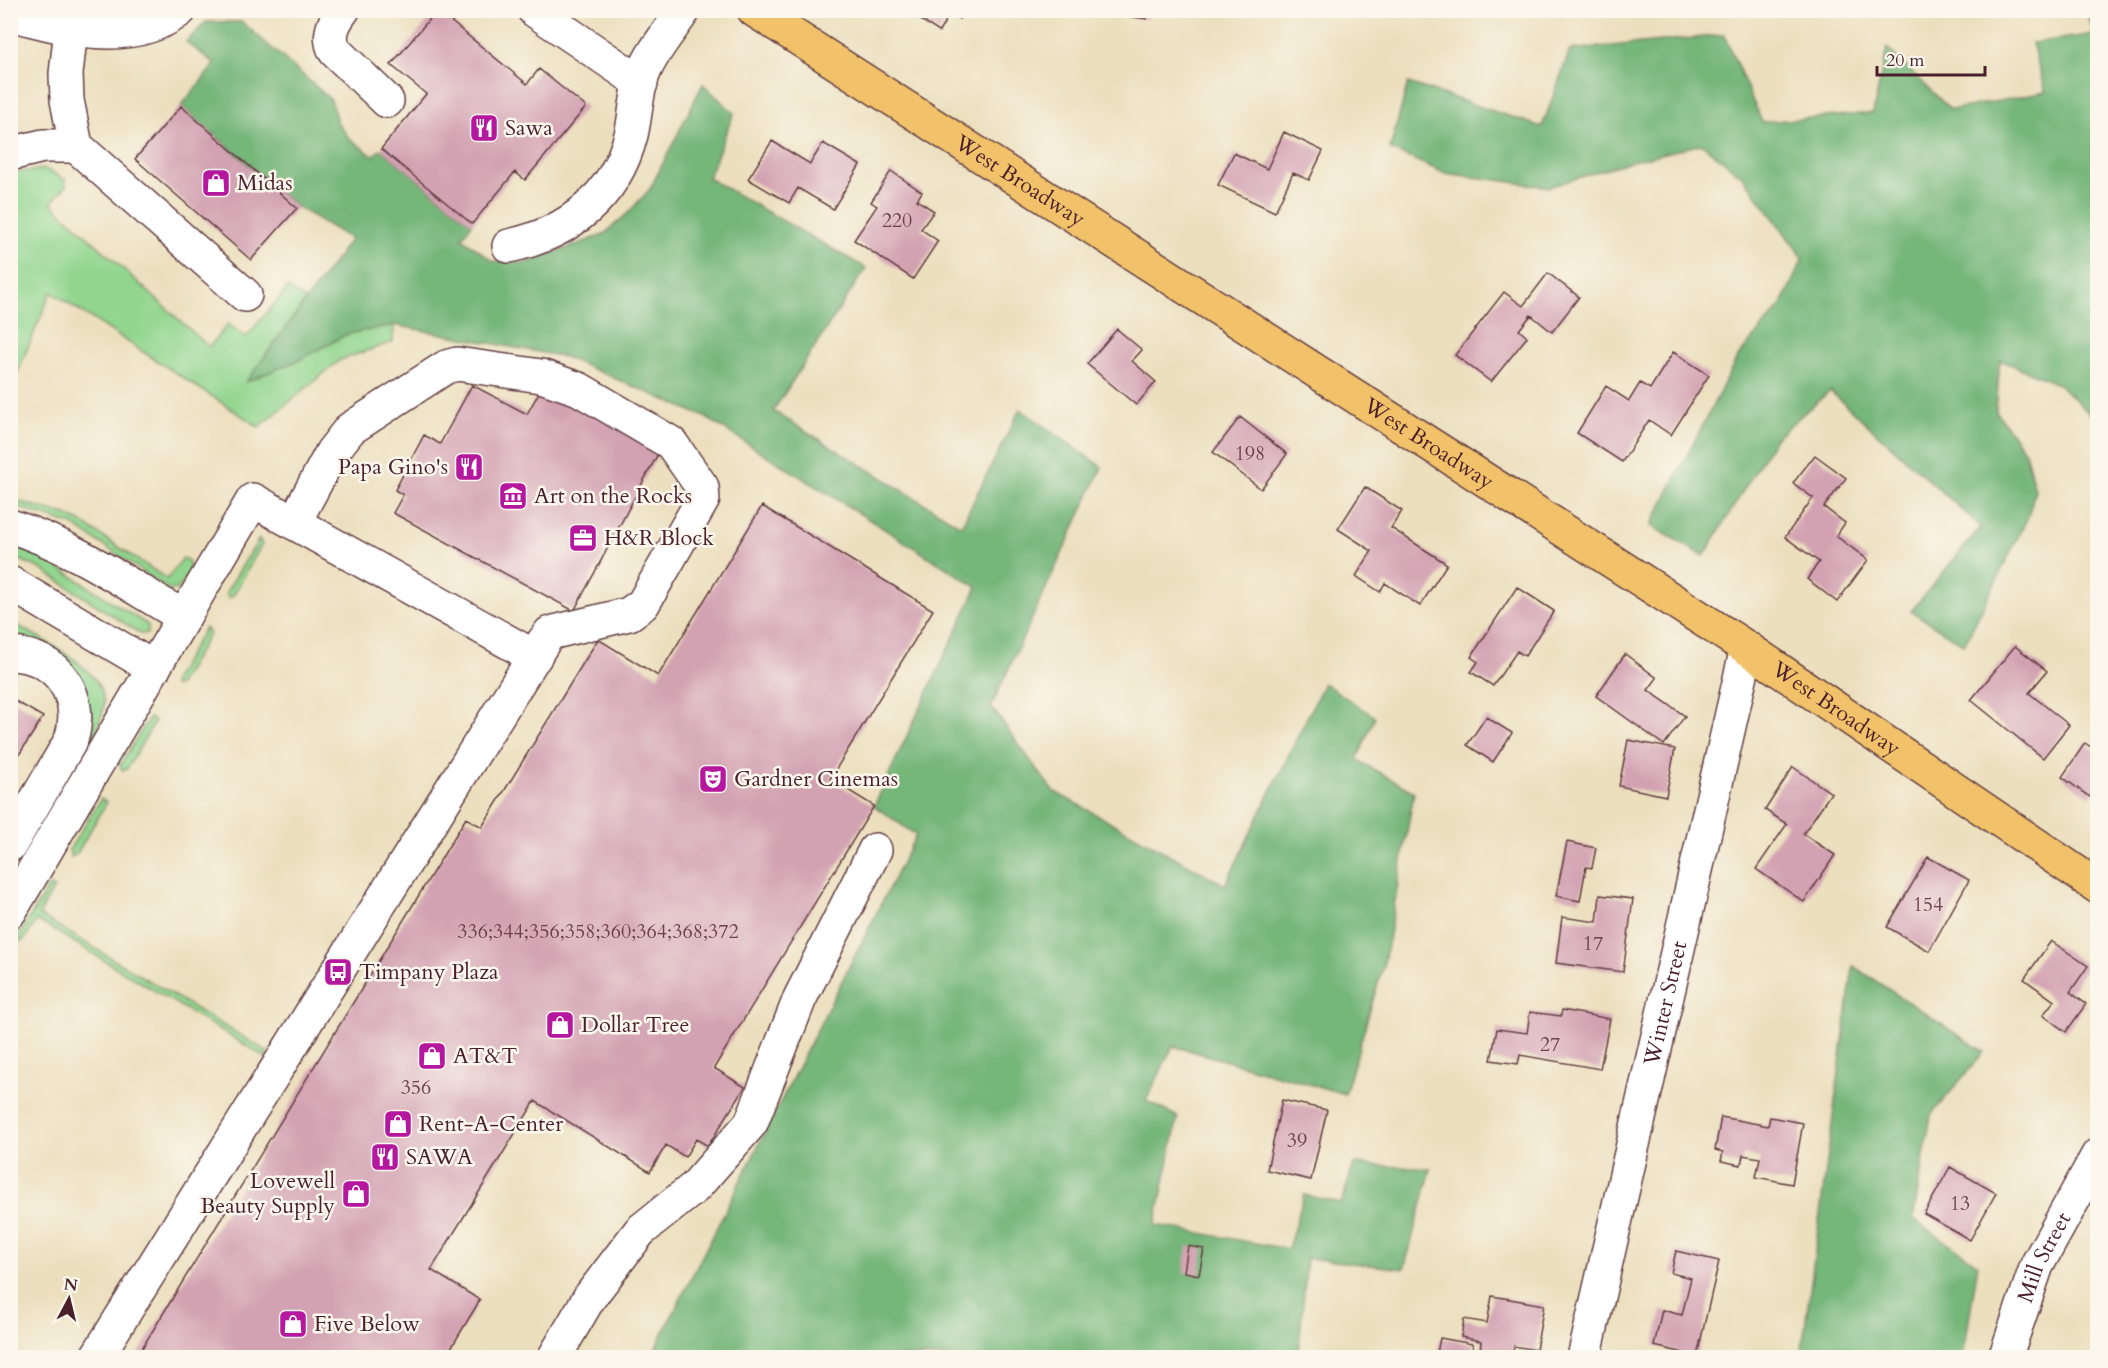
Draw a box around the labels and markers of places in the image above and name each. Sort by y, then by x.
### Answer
restaurant icon: Sawa [468,112,500,144]
place label: Sawa [505,113,553,143]
shop icon: Midas [200,167,232,199]
place label: Midas [237,168,292,198]
restaurant icon: Papa Gino's [453,451,485,483]
place label: Papa Gino's [338,452,448,482]
museum icon: Art on the Rocks [497,480,529,512]
place label: Art on the Rocks [534,481,692,511]
office icon: H&R Block [567,522,599,554]
place label: H&R Block [604,523,714,553]
theatre icon: Gardner Cinemas [697,763,729,795]
place label: Gardner Cinemas [734,764,898,794]
bus stop icon: Timpany Plaza [322,956,354,988]
place label: Timpany Plaza [359,957,499,987]
shop icon: Dollar Tree [544,1009,576,1041]
place label: Dollar Tree [581,1010,690,1040]
shop icon: AT&T [416,1040,448,1072]
place label: AT&T [453,1041,517,1071]
shop icon: Rent-A-Center [382,1108,414,1140]
place label: Rent-A-Center [419,1109,564,1139]
restaurant icon: SAWA [369,1141,401,1173]
place label: SAWA [406,1142,473,1172]
place label: Lovewell Beauty Supply [200,1166,335,1221]
shop icon: Lovewell Beauty Supply [340,1178,372,1210]
shop icon: Five Below [277,1308,309,1340]
place label: Five Below [314,1309,420,1339]

